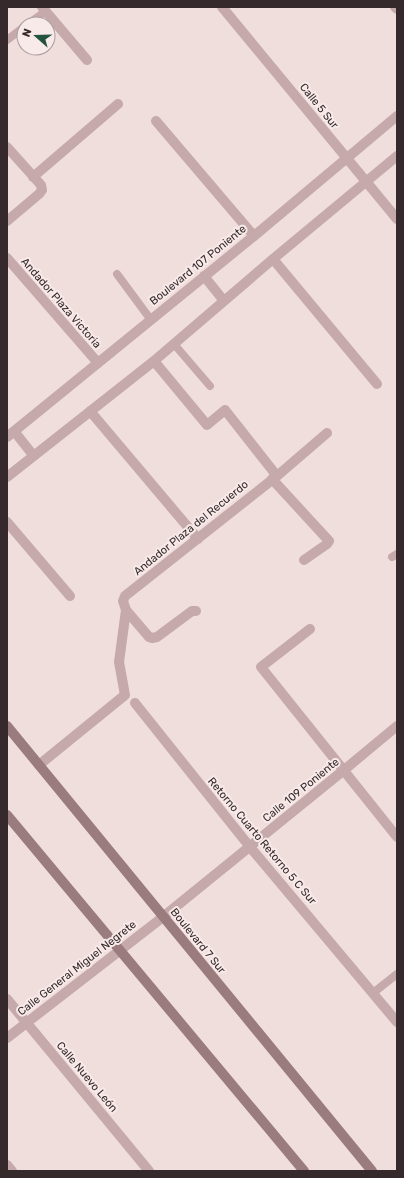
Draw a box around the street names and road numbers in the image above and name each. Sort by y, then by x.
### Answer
street label: Calle 5 Sur [297,81,342,132]
street label: Boulevard 107 Poniente [147,222,249,308]
street label: Andador Plaza Victoria [18,255,104,351]
street label: Andador Plaza del Recuerdo [131,478,251,578]
street label: Calle 109 Poniente [260,755,342,825]
street label: Retorno Cuarto Retorno 5 C Sur [205,775,320,908]
street label: Boulevard 7 Sur [168,906,229,977]
street label: Calle General Miguel Negrete [15,918,139,1018]
street label: Calle Nuevo León [54,1039,120,1115]

